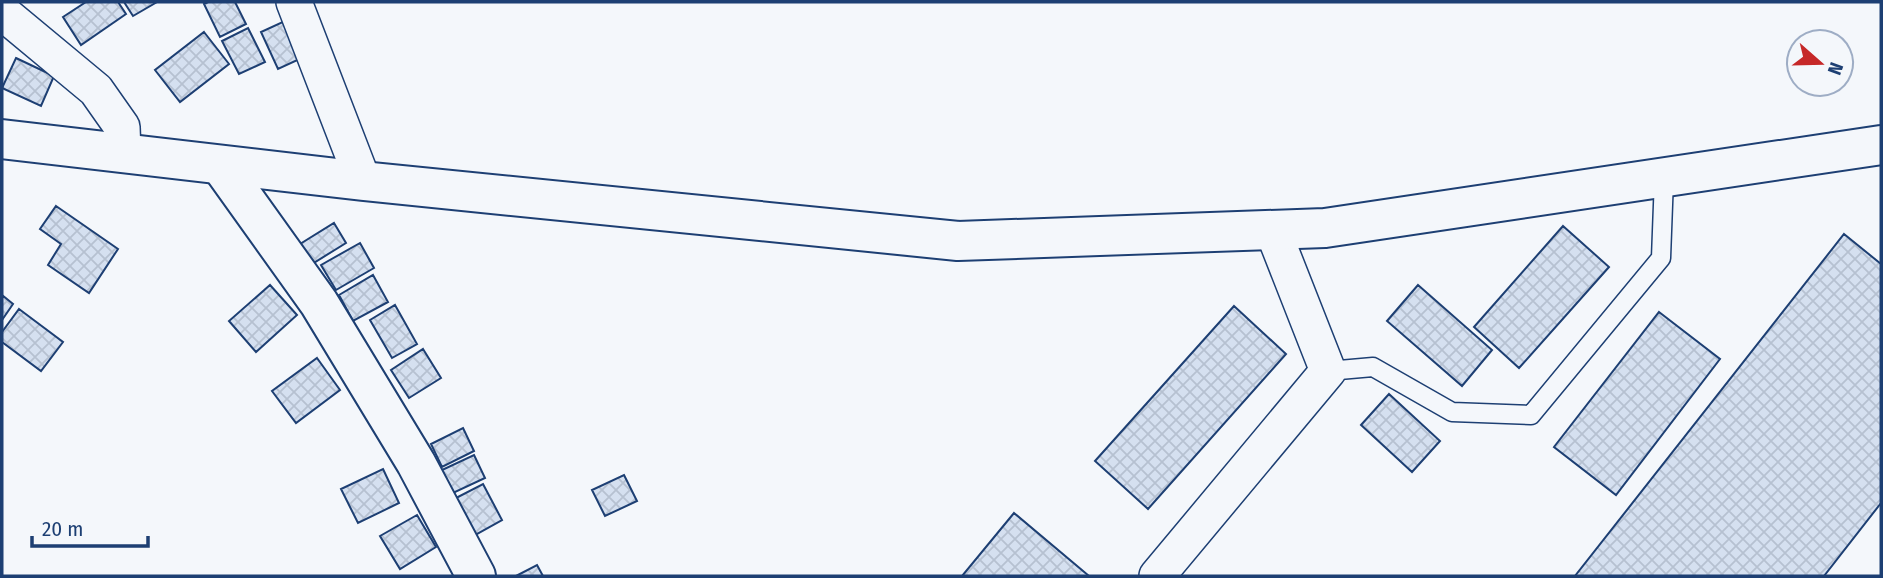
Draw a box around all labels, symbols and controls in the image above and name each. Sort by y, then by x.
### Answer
north arrow [1785,28,1855,98]
text: N [1823,59,1848,78]
scale bar [32,504,147,548]
text: 20 m [42,516,83,542]

